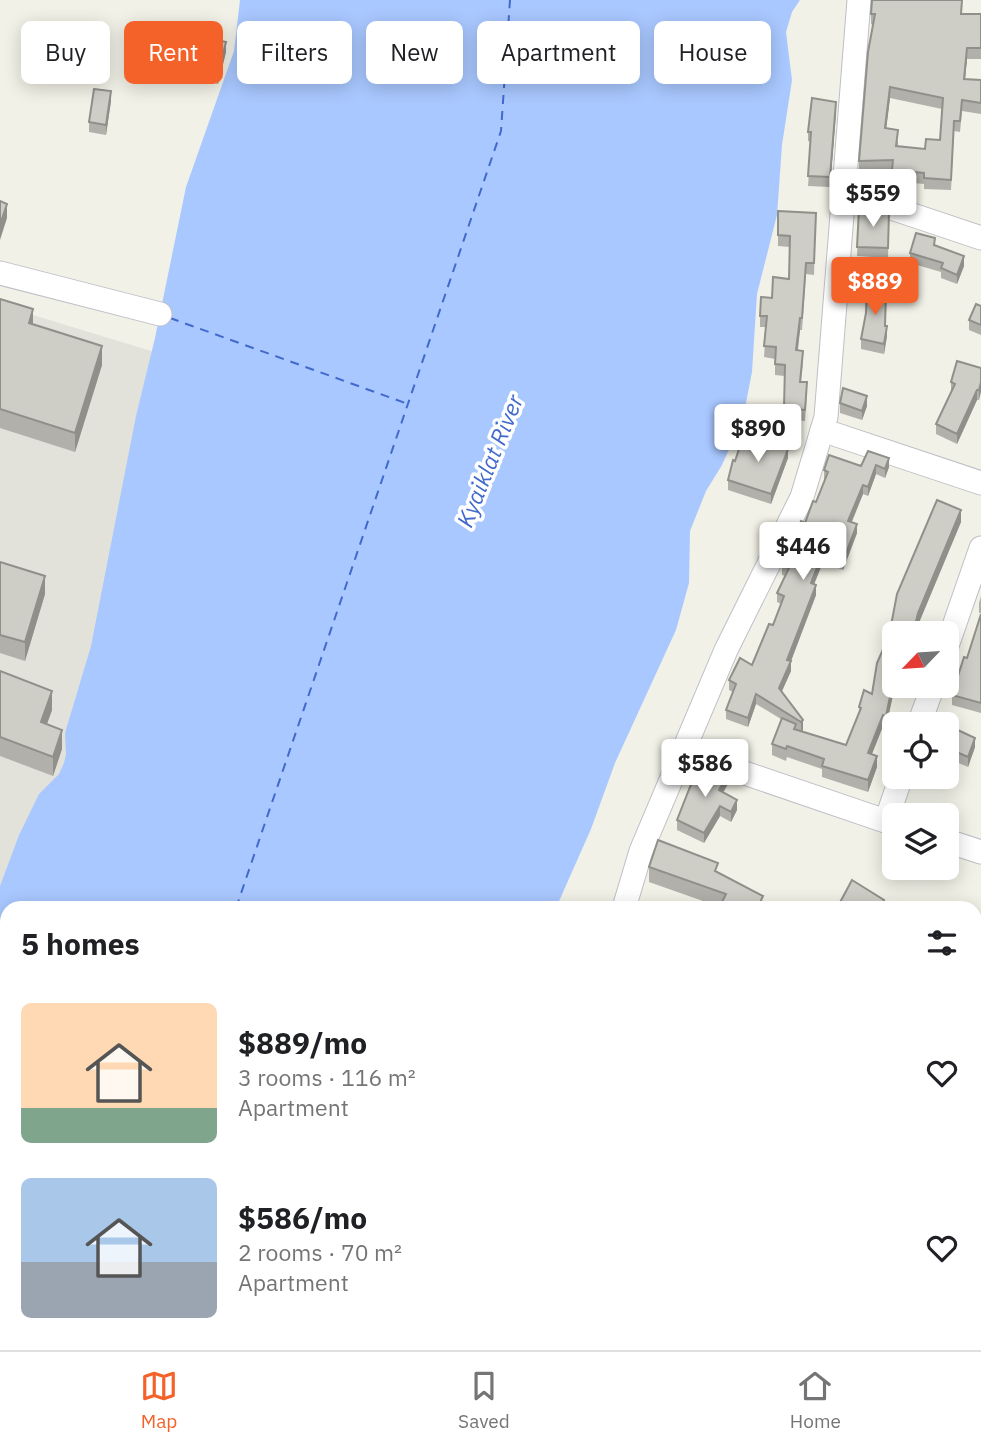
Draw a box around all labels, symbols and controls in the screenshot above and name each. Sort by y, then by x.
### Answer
chip: Buy [21,21,110,84]
chip: Rent [124,21,223,84]
chip: Filters [237,21,352,84]
chip: New [366,21,463,84]
chip: Apartment [477,21,640,84]
chip: House [654,21,771,84]
pin: $559 [832,170,914,229]
text: $559 [845,177,901,207]
pin: $889 [834,258,916,317]
text: $889 [847,265,903,295]
water label: Kyaiklat River [449,389,529,531]
pin: $890 [717,405,799,464]
text: $890 [730,412,786,442]
pin: $446 [762,522,844,582]
text: $446 [775,530,831,560]
north arrow [882,621,959,698]
map controls [882,621,959,880]
button: locate [882,712,959,789]
pin: $586 [664,740,746,799]
text: $586 [677,747,733,777]
button: layers [882,803,959,880]
text: 5 homes [21,924,140,963]
icon: filters [923,924,961,962]
text: $889/mo [238,1023,367,1062]
icon: home [77,1031,161,1115]
icon: heart [923,1054,961,1092]
text: 3 rooms · 116 m² [238,1062,416,1092]
text: Apartment [238,1092,349,1122]
text: $586/mo [238,1198,367,1237]
icon: home [77,1206,161,1290]
icon: heart [923,1229,961,1267]
text: 2 rooms · 70 m² [238,1237,402,1267]
text: Apartment [238,1267,349,1297]
tab: Map [140,1367,178,1433]
tab: Saved [458,1367,510,1433]
tab: Home [790,1367,841,1433]

